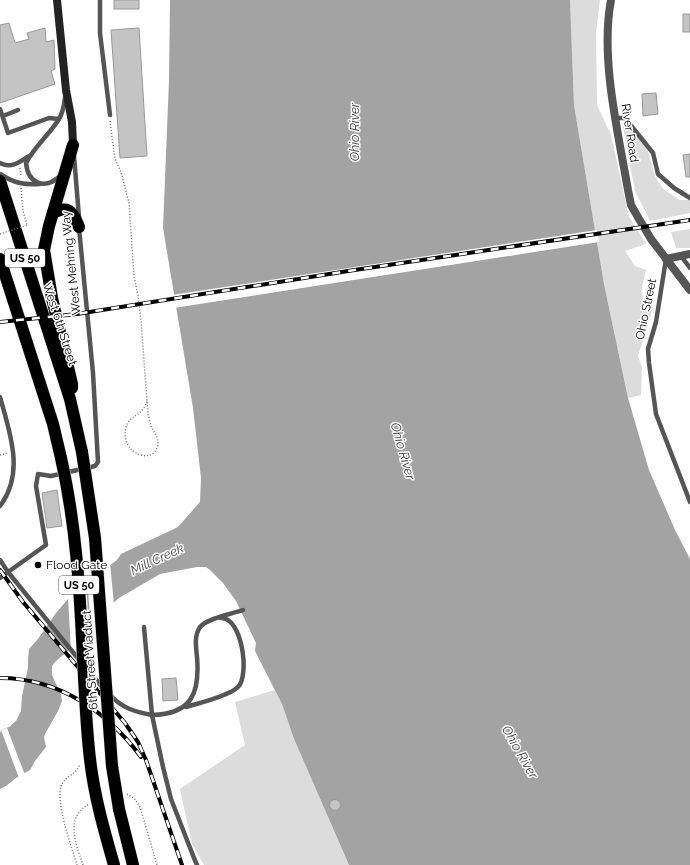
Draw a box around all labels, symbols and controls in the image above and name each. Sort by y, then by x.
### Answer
water label: Ohio River [347,102,362,161]
street label: River Road [618,103,642,163]
street label: West Mehring Way [59,210,83,316]
road number: US 50 [5,249,45,267]
street label: Ohio Street [633,277,659,341]
street label: West 6th Street [40,281,80,367]
water label: Ohio River [388,421,418,482]
water label: Mill Creek [128,540,186,578]
place label: Flood Gate [46,558,107,572]
marker: Flood Gate [33,560,43,570]
road number: US 50 [59,576,99,594]
street label: 6th Street Viaduct [80,610,100,710]
water label: Ohio River [499,723,541,782]

